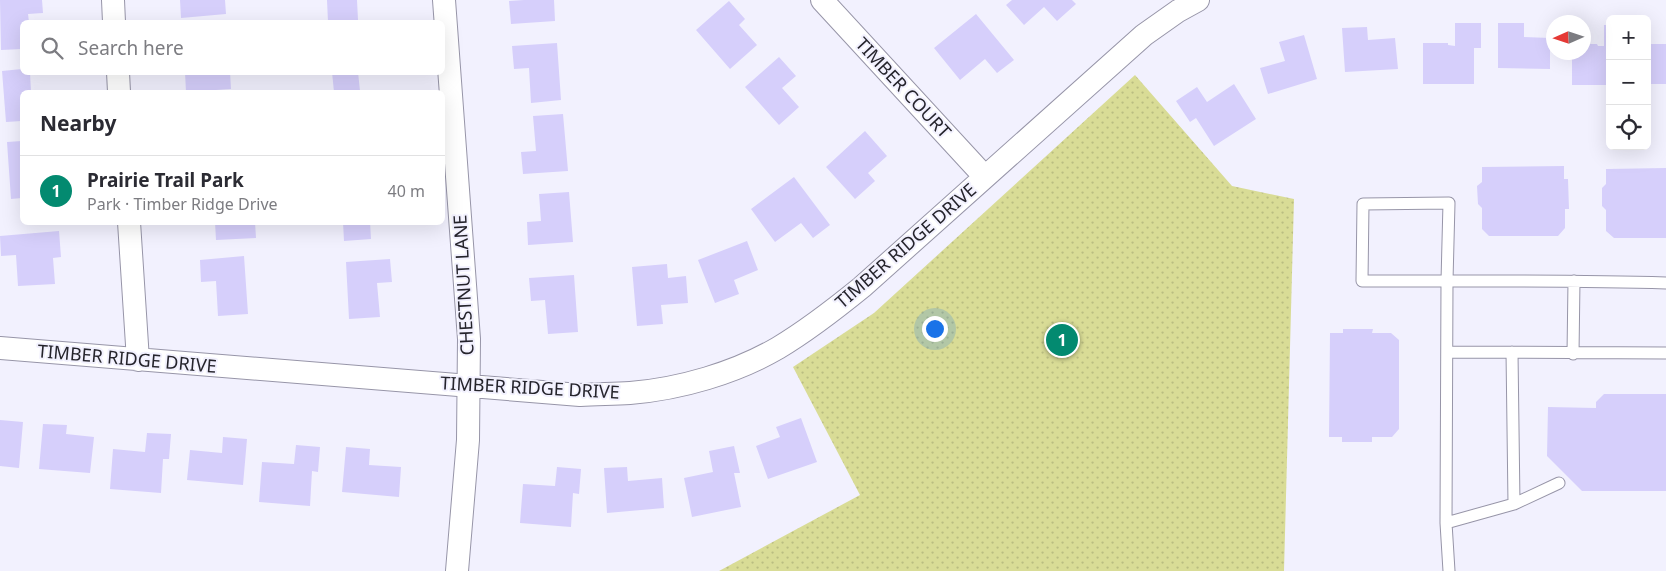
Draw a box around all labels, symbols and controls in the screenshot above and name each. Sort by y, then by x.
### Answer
north arrow [1546,15,1591,60]
map controls [1606,15,1651,150]
button: + [1606,15,1651,60]
search box [20,20,445,75]
street label: TIMBER COURT [851,32,957,143]
icon: search [38,34,66,62]
text: Search here [78,35,184,61]
button: − [1606,60,1651,105]
button: locate [1606,105,1651,150]
text: Nearby [40,109,116,137]
text: Prairie Trail Park [87,167,244,193]
street label: TIMBER RIDGE DRIVE [830,177,981,313]
text: 1 [51,180,61,202]
text: 40 m [388,180,425,202]
text: Park · Timber Ridge Drive [87,193,278,215]
street label: CHESTNUT LANE [447,214,479,356]
your location [922,316,948,342]
pin: 1 [1046,321,1078,359]
street label: TIMBER RIDGE DRIVE [37,338,218,378]
street label: TIMBER RIDGE DRIVE [440,370,620,404]

